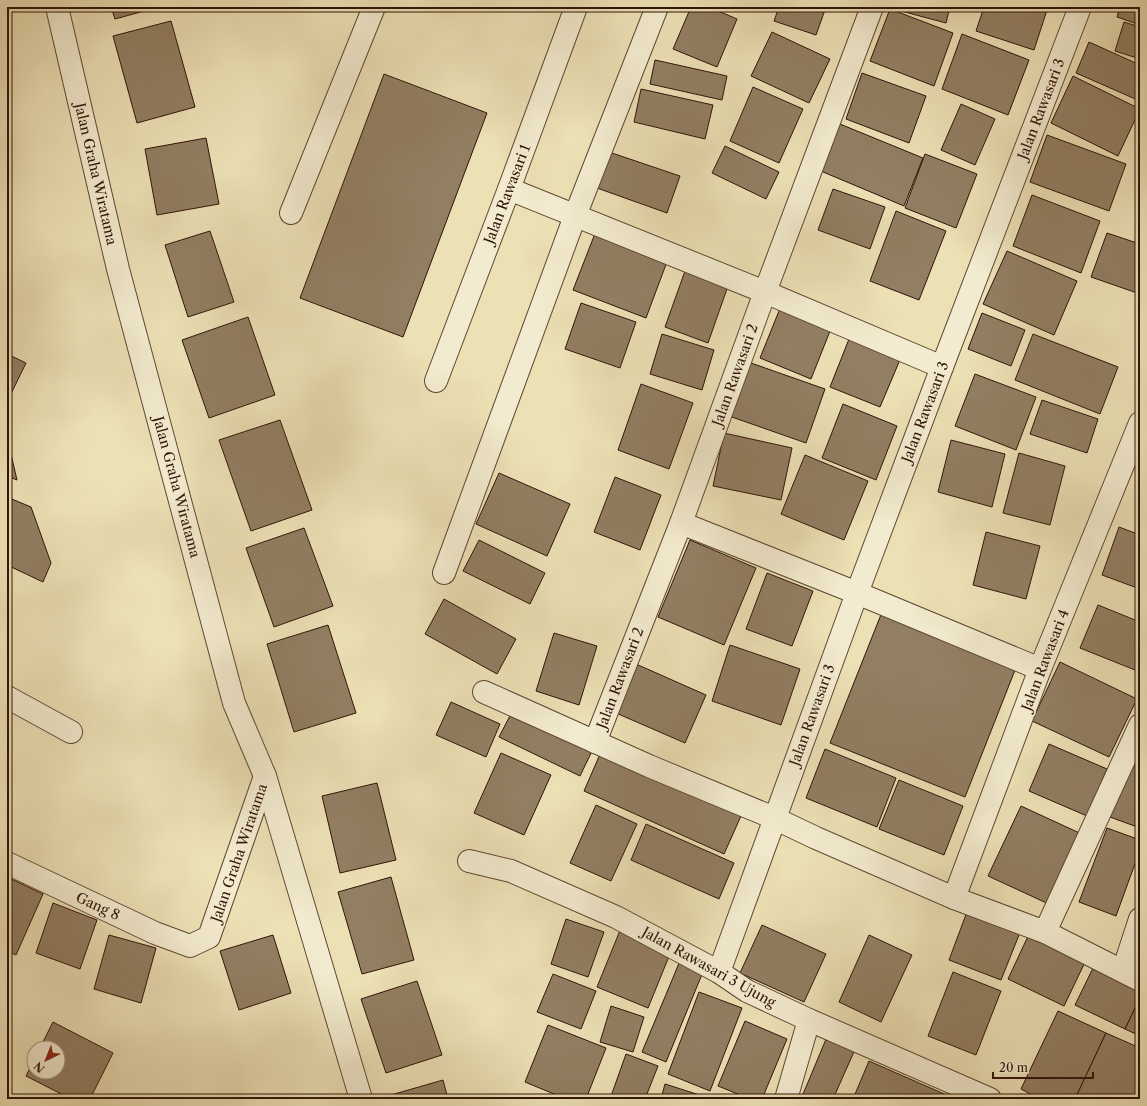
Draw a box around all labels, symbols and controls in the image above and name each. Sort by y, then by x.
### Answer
street label: Jalan Rawasari 3 [1013,56,1069,164]
street label: Jalan Graha Wiratama [70,99,121,247]
street label: Jalan Rawasari 1 [479,142,534,248]
street label: Jalan Rawasari 2 [707,321,762,430]
street label: Jalan Rawasari 3 [897,359,953,467]
street label: Jalan Graha Wiratama [149,413,205,560]
street label: Jalan Rawasari 4 [1017,607,1073,715]
street label: Jalan Rawasari 2 [592,625,648,733]
street label: Jalan Rawasari 3 [785,662,839,770]
street label: Jalan Graha Wiratama [206,781,271,927]
street label: Gang 8 [73,888,123,924]
street label: Jalan Rawasari 3 Ujung [637,922,780,1012]
north arrow [26,1040,66,1080]
scale bar [993,1054,1093,1080]
text: N [31,1059,47,1076]
text: 20 m [999,1060,1028,1075]

